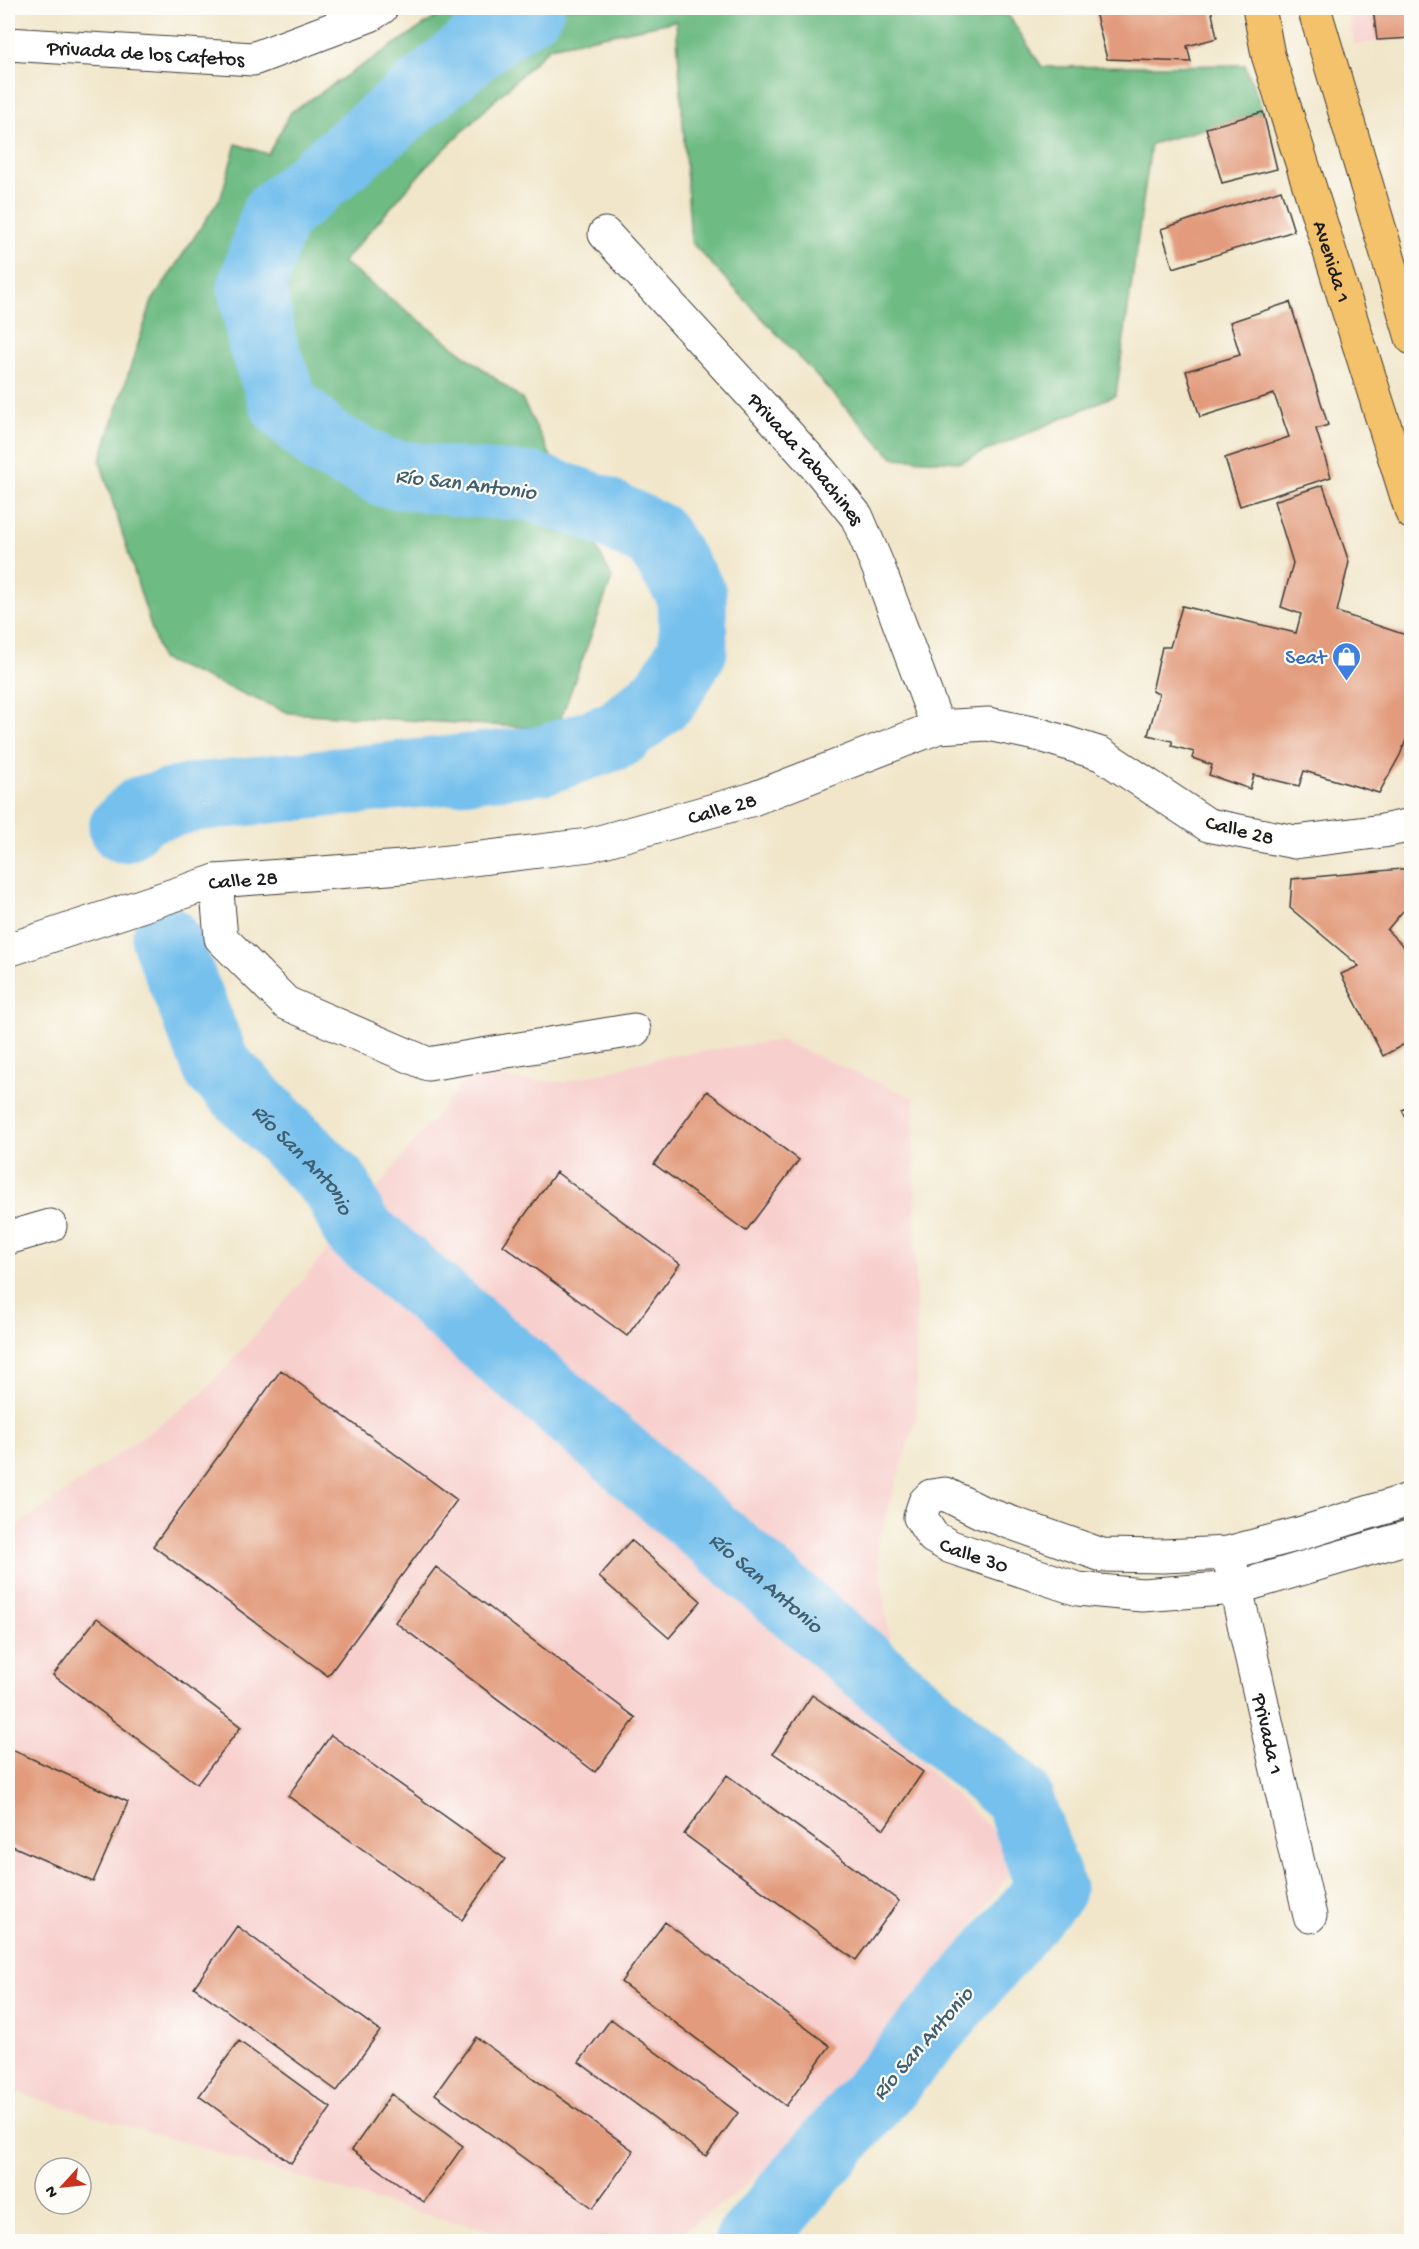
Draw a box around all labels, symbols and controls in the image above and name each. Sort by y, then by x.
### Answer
street label: Privada de los Cafetos [45,37,246,75]
street label: Avenida 1 [1305,218,1354,306]
street label: Privada Tabachines [740,388,868,531]
water label: Río San Antonio [394,464,539,508]
shop icon: Seat [1331,640,1363,682]
place label: Seat [1285,647,1328,672]
street label: Calle 28 [686,789,761,833]
street label: Calle 28 [1202,812,1276,853]
street label: Calle 28 [205,867,279,899]
water label: Río San Antonio [245,1100,358,1221]
water label: Río San Antonio [702,1528,828,1642]
street label: Calle 30 [934,1534,1011,1581]
street label: Privada 1 [1244,1691,1287,1777]
water label: Río San Antonio [868,1982,981,2107]
north arrow [33,2156,93,2216]
text: N [42,2182,64,2200]

